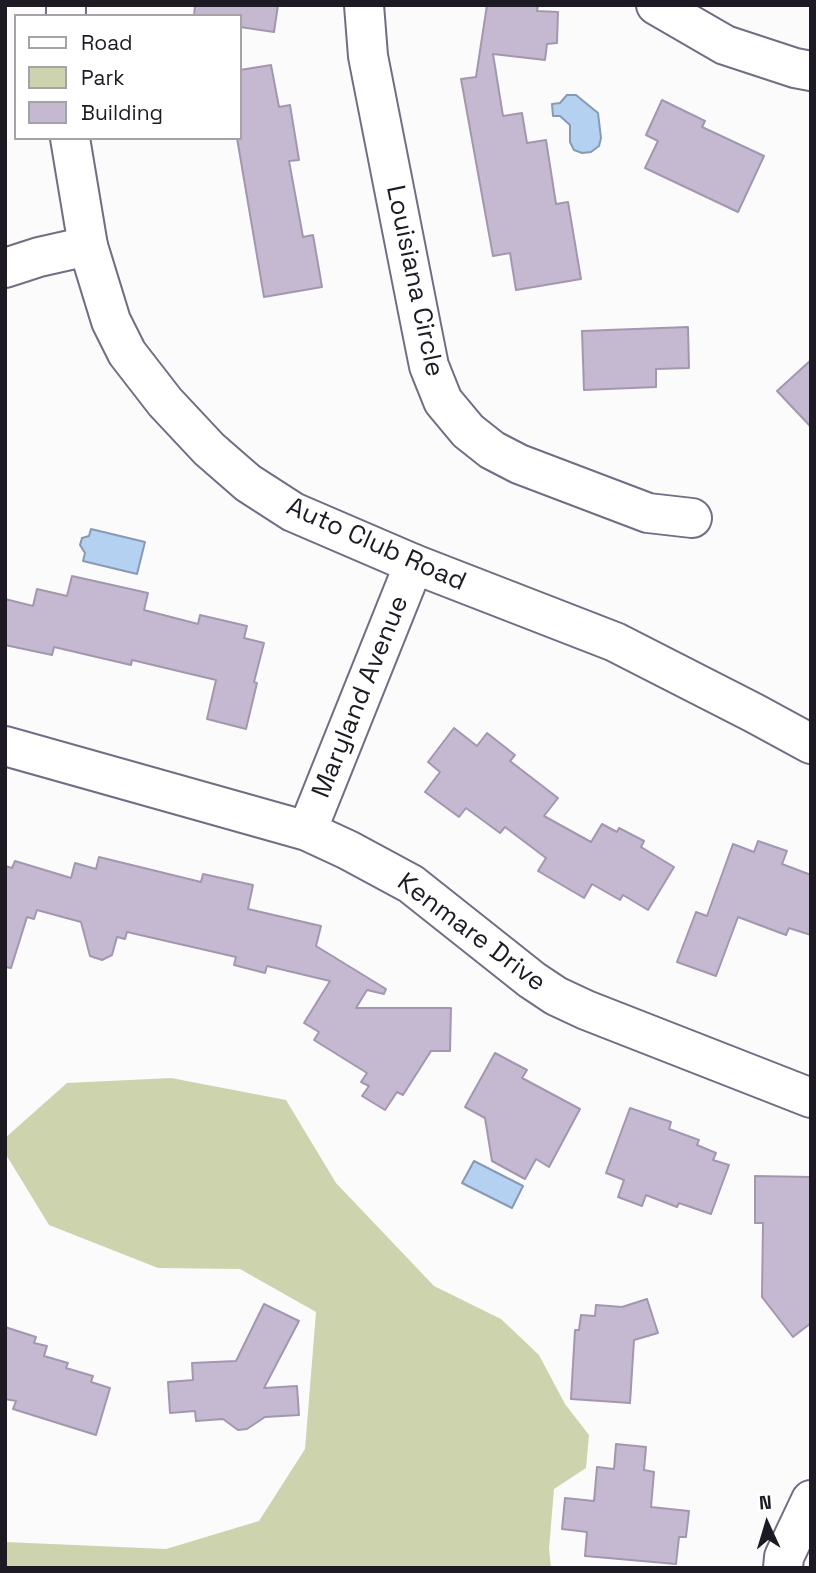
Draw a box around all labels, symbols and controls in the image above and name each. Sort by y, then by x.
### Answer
legend [14,14,242,140]
text: Road [81,29,133,56]
text: Park [81,64,125,91]
text: Building [81,99,163,126]
street label: Louisiana Circle [378,183,450,379]
street label: Auto Club Road [282,492,470,598]
street label: Maryland Avenue [306,591,416,803]
street label: Kenmare Drive [391,867,551,999]
north arrow [732,1489,802,1559]
text: N [758,1490,773,1515]

